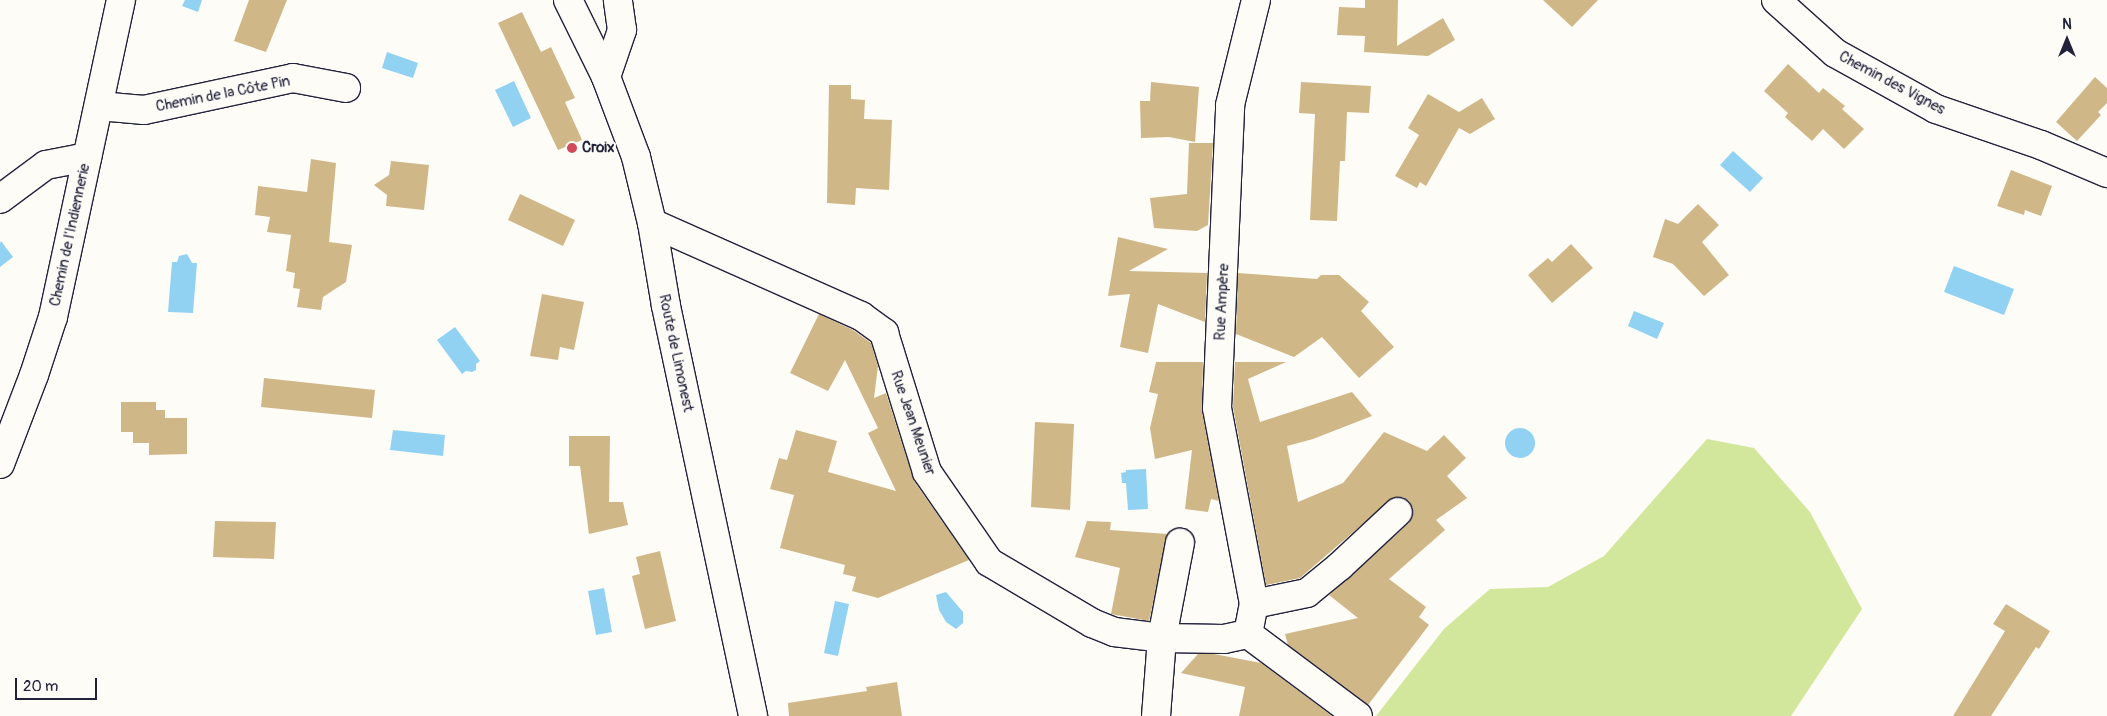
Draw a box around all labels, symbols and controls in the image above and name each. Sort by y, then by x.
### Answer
north arrow [2042,15,2092,65]
text: N [2062,16,2072,33]
street label: Chemin des Vignes [1836,47,1948,119]
street label: Chemin de la Côte Pin [154,72,292,116]
place label: Croix [582,139,615,157]
marker: Croix [566,142,578,154]
street label: Chemin de l'Indiennerie [46,162,94,308]
street label: Rue Ampère [1211,263,1233,341]
street label: Route de Limonest [655,293,697,413]
street label: Rue Jean Meunier [887,368,939,478]
scale bar [18,668,100,700]
text: 20 m [23,677,58,696]

